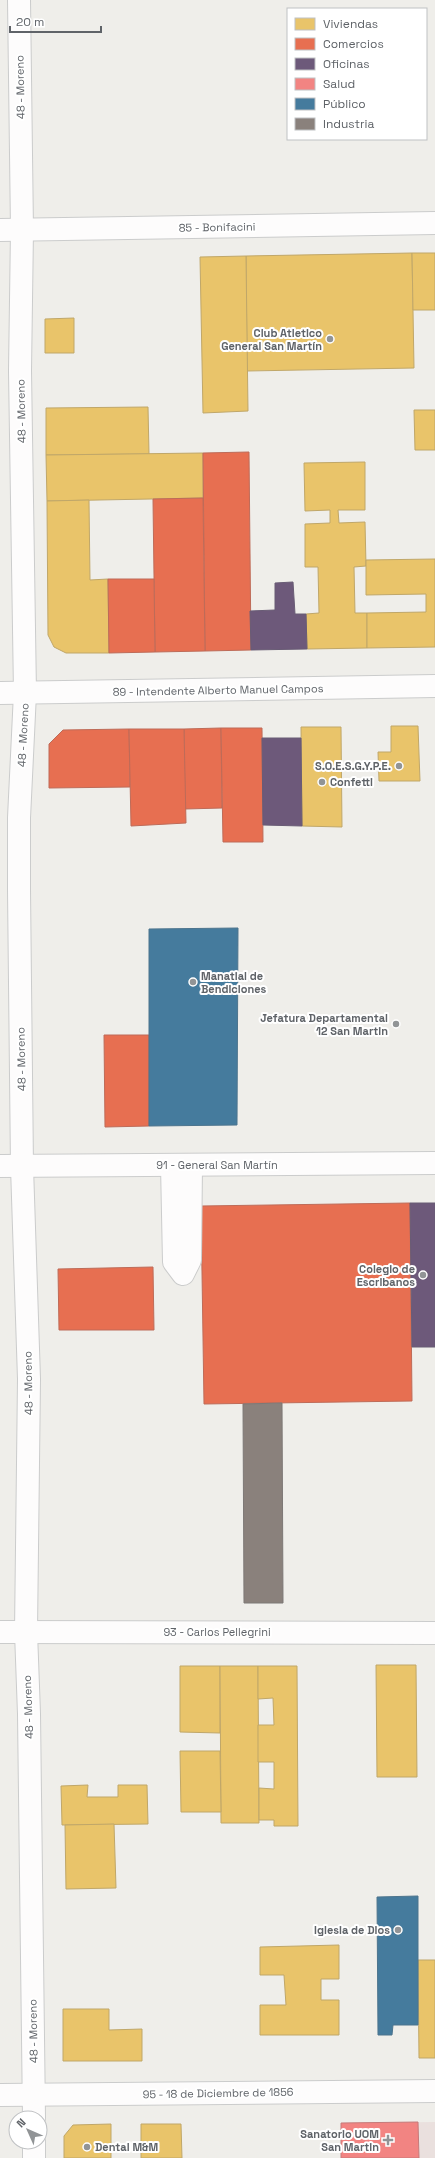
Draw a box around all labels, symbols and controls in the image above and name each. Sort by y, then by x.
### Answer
scale bar [10,8,101,34]
legend [287,8,427,140]
text: 20 m [16,14,44,30]
text: Viviendas [323,16,378,32]
text: Comercios [323,36,384,52]
street label: 48 - Moreno [12,55,28,119]
text: Oficinas [323,56,370,72]
text: Salud [323,76,355,92]
text: Público [323,96,366,112]
text: Industria [323,116,375,132]
street label: 85 - Bonifacini [179,219,256,235]
place label: Club Atletico General San Martín [221,326,322,353]
marker: Club Atletico General San Martín [325,334,335,344]
street label: 48 - Moreno [13,379,29,443]
street label: 89 - Intendente Alberto Manuel Campos [112,681,324,699]
street label: 48 - Moreno [14,702,32,767]
place label: S.O.E.S.G.Y.P.E. [315,759,391,773]
marker: S.O.E.S.G.Y.P.E. [394,761,404,771]
place label: Confetti [330,775,373,789]
marker: Confetti [317,777,327,787]
place label: Manatial de Bendiciones [201,969,267,996]
marker: Manatial de Bendiciones [188,977,198,987]
place label: Jefatura Departamental 12 San Martin [260,1011,388,1038]
marker: Jefatura Departamental 12 San Martin [391,1019,401,1029]
street label: 48 - Moreno [13,1027,29,1091]
street label: 91 - General San Martín [156,1158,278,1172]
place label: Colegio de Escribanos [357,1262,415,1289]
marker: Colegio de Escribanos [418,1270,428,1280]
street label: 48 - Moreno [20,1351,36,1415]
street label: 93 - Carlos Pellegrini [163,1625,271,1639]
street label: 48 - Moreno [20,1675,36,1739]
place label: Iglesia de Dios [314,1923,390,1937]
marker: Iglesia de Dios [393,1925,403,1935]
street label: 48 - Moreno [25,1999,41,2063]
street label: 95 - 18 de Diciembre de 1856 [142,2085,294,2101]
north arrow [8,2110,48,2150]
text: N [13,2115,28,2130]
place label: Sanatorio UOM San Martin [300,2127,379,2154]
marker: Sanatorio UOM San Martin [382,2134,394,2146]
place label: Dental M&M [95,2140,158,2154]
marker: Dental M&M [82,2142,92,2152]

